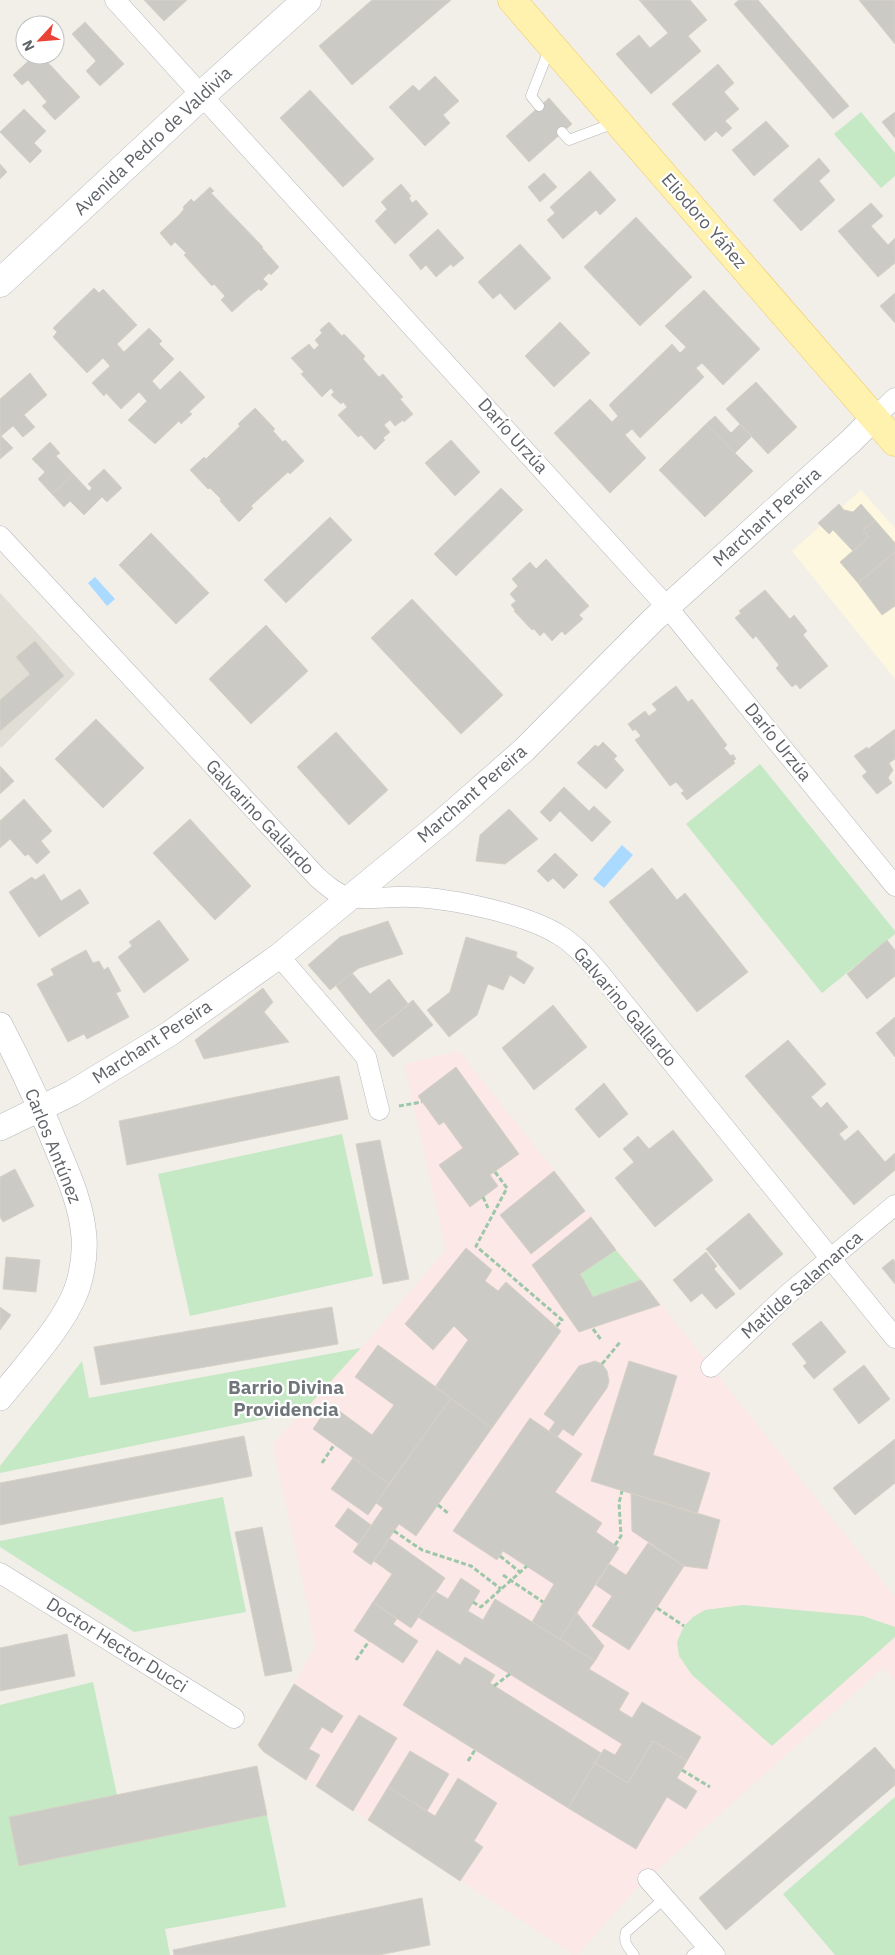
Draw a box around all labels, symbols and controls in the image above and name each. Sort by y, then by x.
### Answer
north arrow [15,15,65,65]
text: N [18,37,39,54]
street label: Avenida Pedro de Valdivia [69,61,237,220]
street label: Eliodoro Yáñez [657,168,752,273]
street label: Darío Urzúa [473,393,554,479]
street label: Marchant Pereira [708,462,826,571]
street label: Darío Urzúa [740,698,817,786]
street label: Marchant Pereira [412,739,532,848]
street label: Galvarino Gallardo [201,754,320,879]
street label: Galvarino Gallardo [569,942,682,1071]
street label: Marchant Pereira [88,994,216,1089]
street label: Carlos Antúnez [20,1085,87,1207]
street label: Matilde Salamanca [736,1225,867,1344]
district label: Barrio Divina Providencia [228,1375,344,1421]
street label: Doctor Hector Ducci [42,1592,192,1697]

